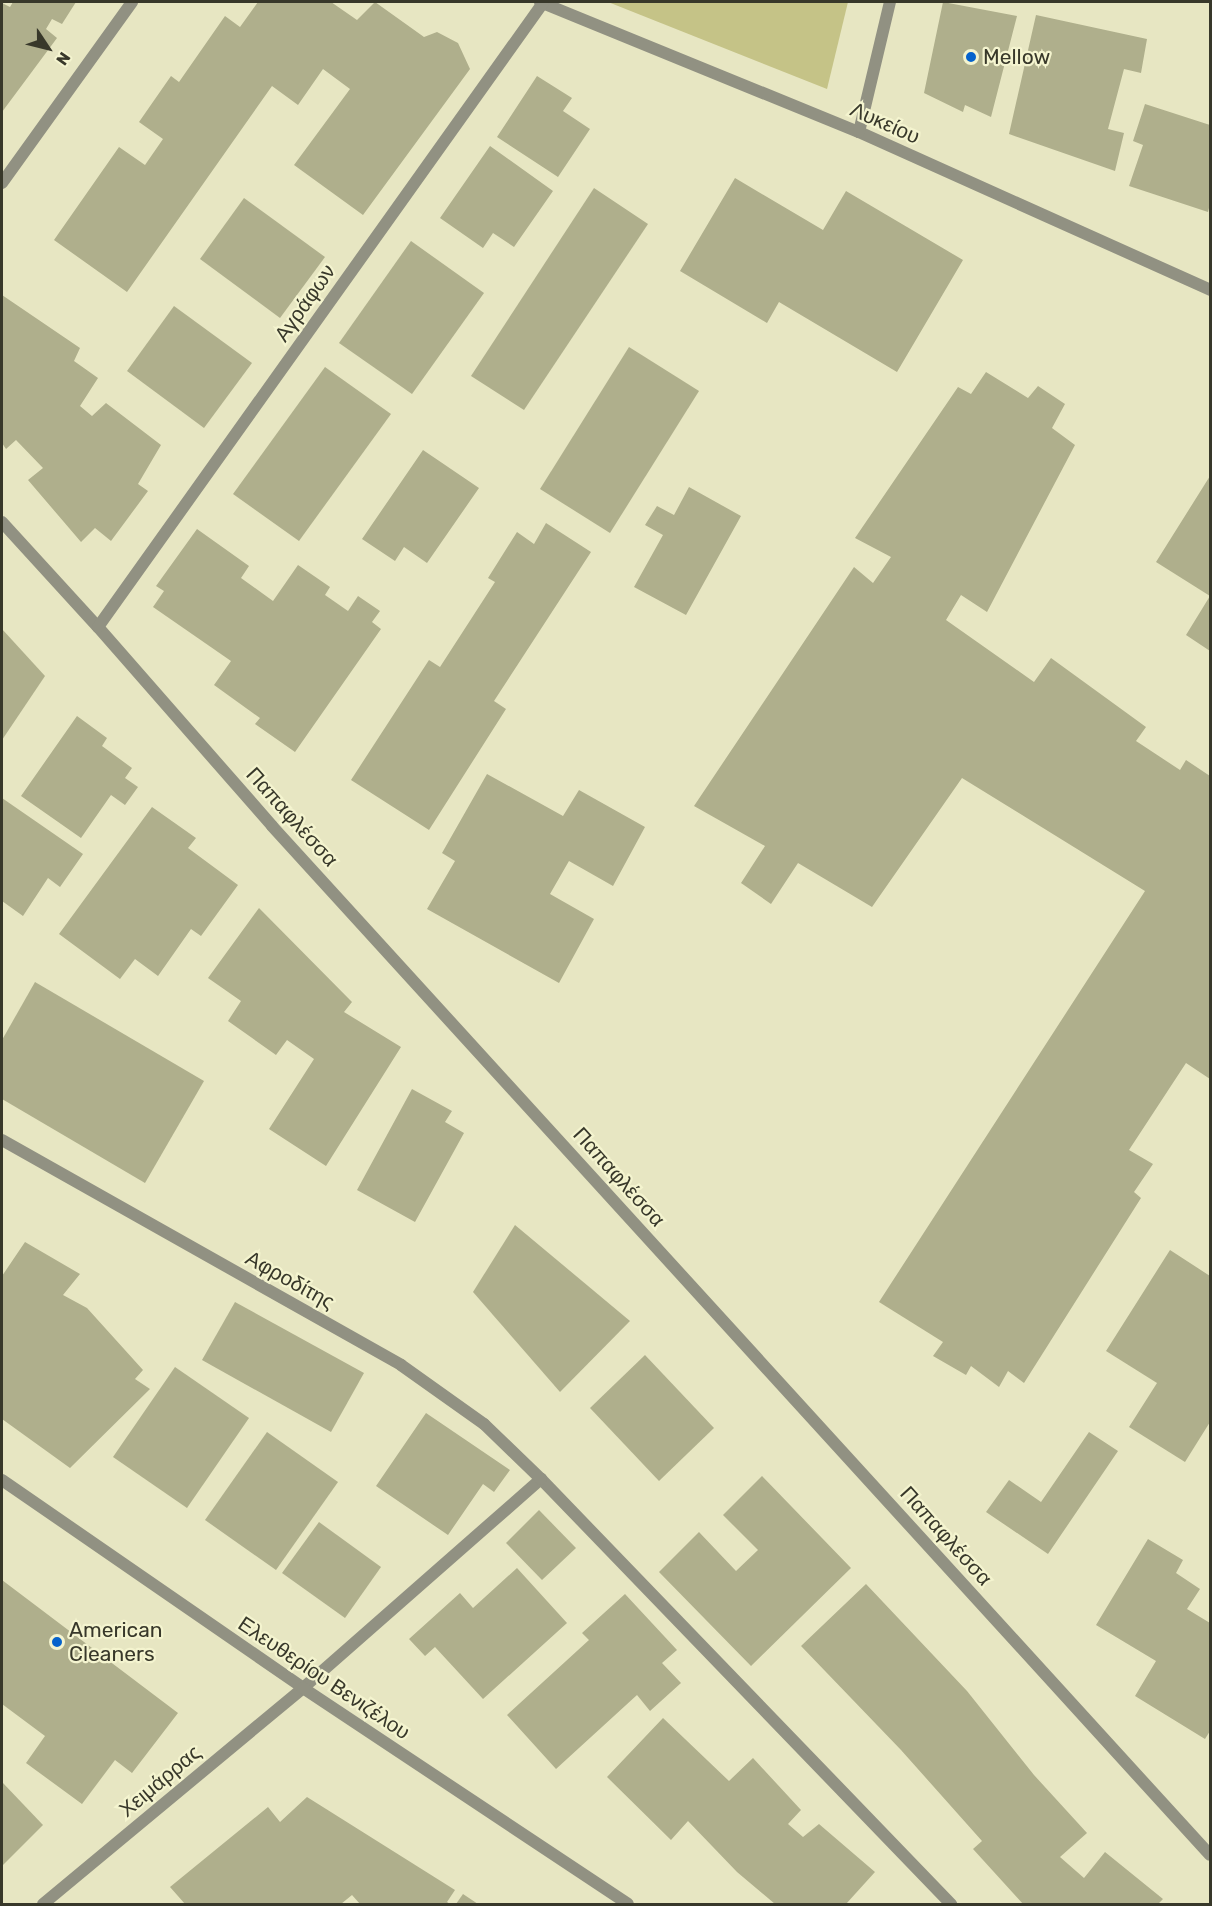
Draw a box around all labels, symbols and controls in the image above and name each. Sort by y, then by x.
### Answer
north arrow [18,18,78,78]
place label: Mellow [983,44,1050,70]
text: N [52,48,74,69]
marker: Mellow [964,50,978,64]
street label: Λυκείου [846,97,924,149]
street label: Αγράφων [269,259,341,347]
street label: Παπαφλέσσα [241,762,343,872]
street label: Παπαφλέσσα [568,1122,670,1232]
street label: Αφροδίτης [241,1245,339,1315]
street label: Παπαφλέσσα [895,1481,997,1591]
street label: Ελευθερίου Βενιζέλου [233,1611,415,1745]
place label: American Cleaners [69,1617,162,1667]
marker: American Cleaners [50,1635,64,1649]
street label: Χειμάρρας [114,1740,206,1822]

